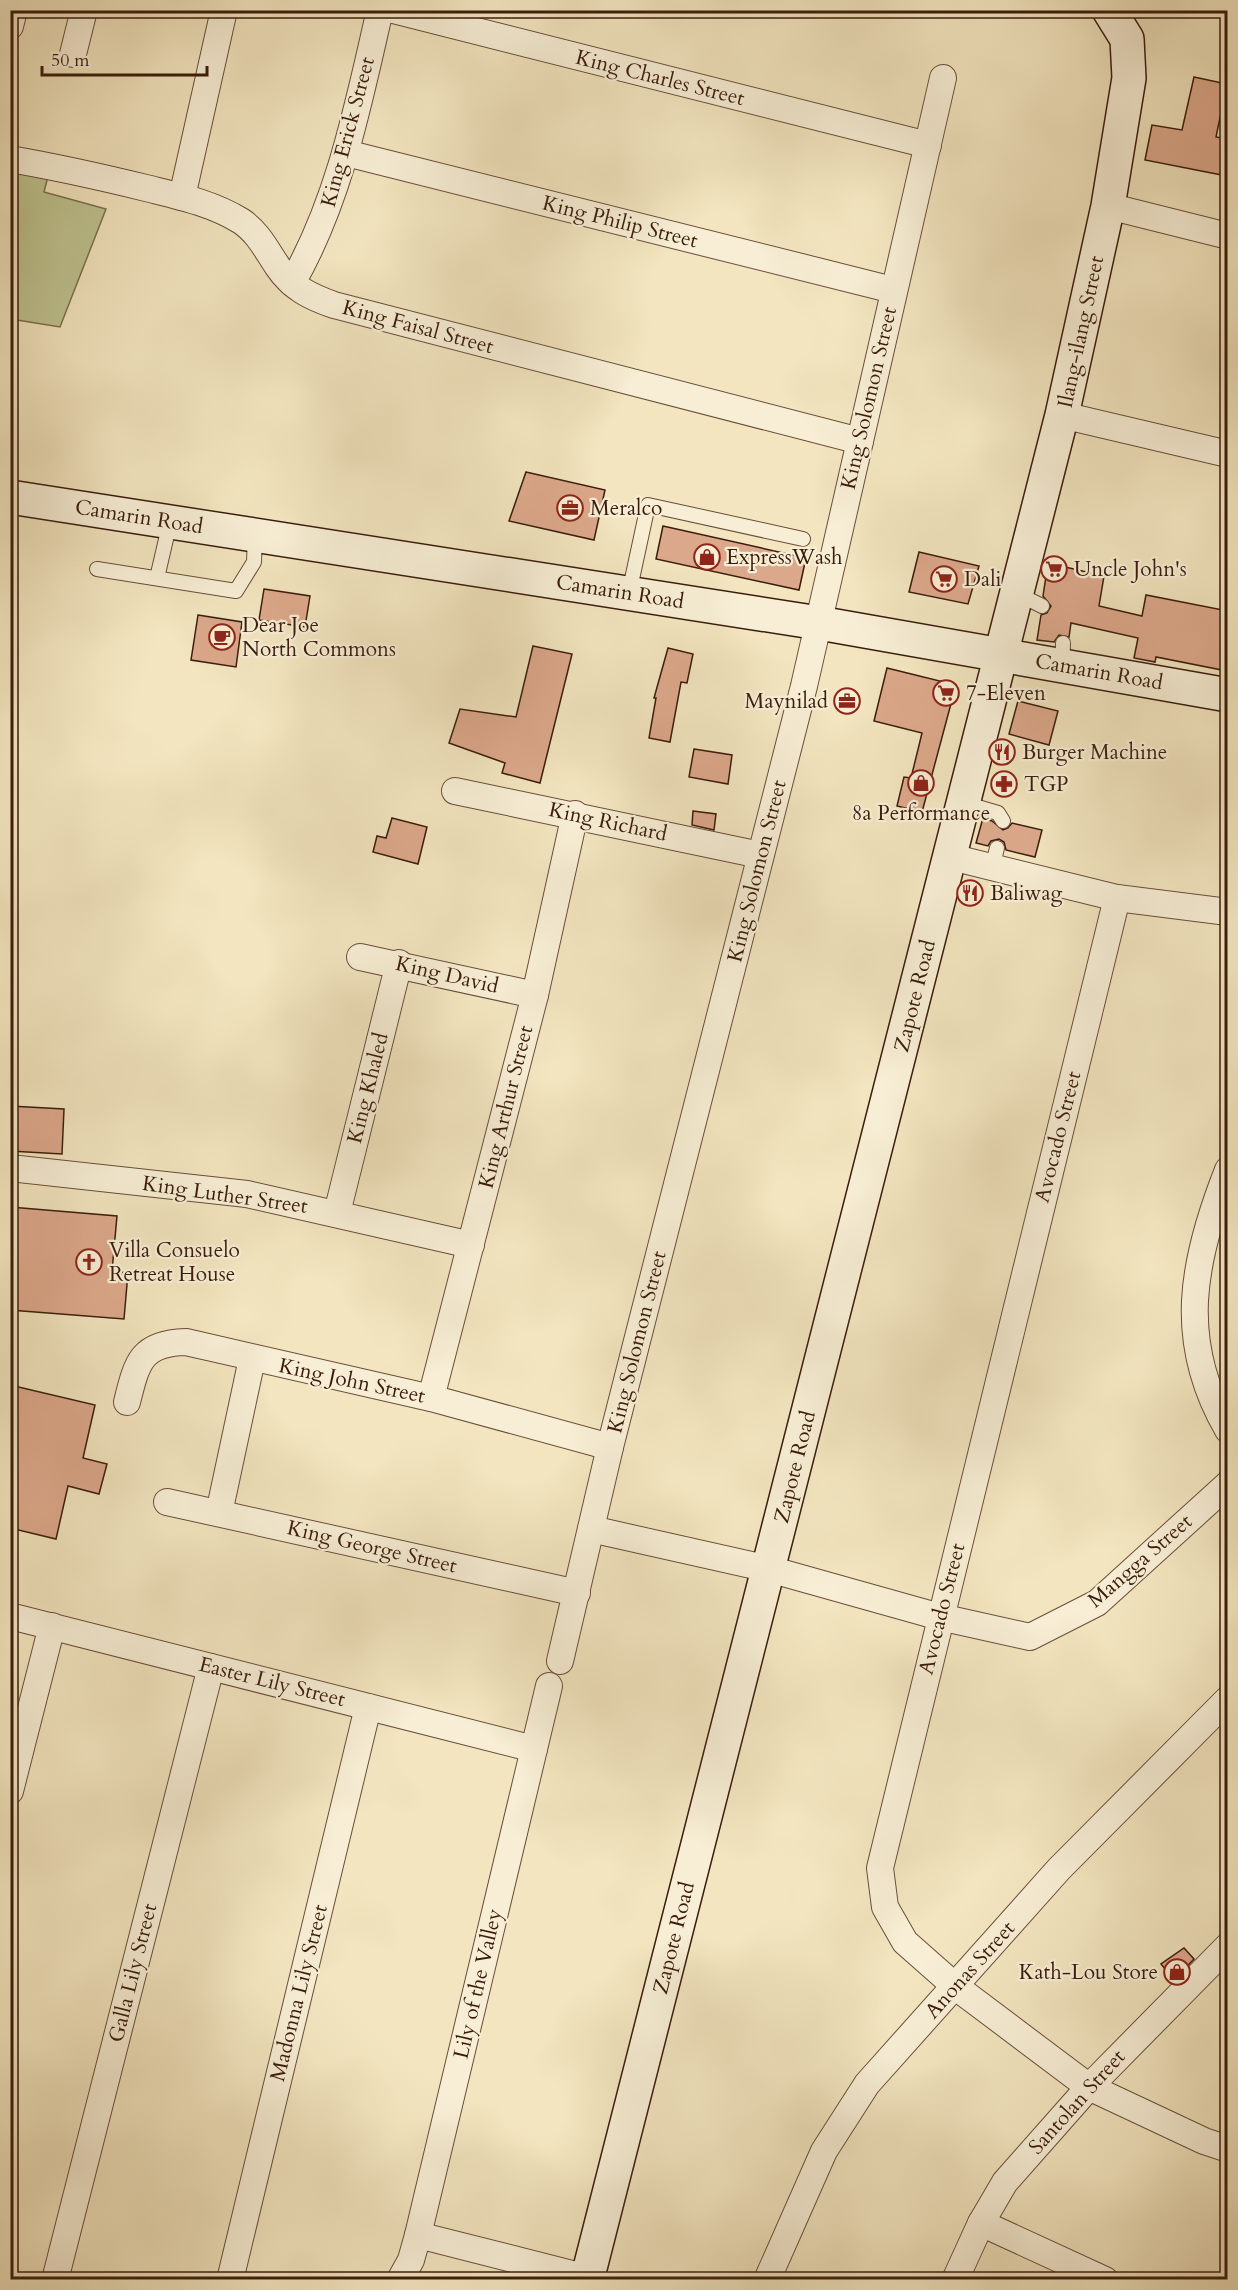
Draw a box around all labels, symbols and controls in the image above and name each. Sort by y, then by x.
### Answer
scale bar [42,39,207,77]
street label: King Charles Street [572,43,748,113]
text: 50 m [51,48,90,73]
street label: King Erick Street [314,53,382,210]
street label: King Philip Street [539,189,701,255]
street label: Ilang-ilang Street [1051,253,1111,411]
street label: King Faisal Street [339,293,497,361]
street label: King Solomon Street [834,303,904,492]
street label: Camarin Road [73,493,205,541]
office icon: Meralco [555,493,585,523]
place label: Meralco [590,494,662,523]
shop icon: ExpressWash [692,542,722,572]
place label: ExpressWash [726,543,843,572]
supermarket icon: Uncle John's [1039,554,1069,584]
place label: Uncle John's [1074,555,1187,584]
supermarket icon: Dali [929,564,959,594]
place label: Dali [964,565,1001,594]
street label: Camarin Road [554,568,686,616]
place label: Dear Joe North Commons [242,611,396,664]
cafe icon: Dear Joe North Commons [207,622,237,652]
street label: Camarin Road [1033,646,1165,698]
supermarket icon: 7-Eleven [931,678,961,708]
place label: 7-Eleven [966,679,1046,708]
office icon: Maynilad [832,686,862,716]
place label: Maynilad [745,687,828,716]
restaurant icon: Burger Machine [987,737,1017,767]
place label: Burger Machine [1022,738,1167,767]
shop icon: 8a Performance [906,768,936,798]
pharmacy icon: TGP [989,769,1019,799]
place label: TGP [1024,770,1068,799]
street label: King Solomon Street [720,777,794,965]
street label: King Richard [546,795,670,849]
place label: 8a Performance [852,799,990,828]
restaurant icon: Baliwag [955,878,985,908]
place label: Baliwag [990,879,1063,908]
street label: Zapote Road [887,937,943,1055]
street label: King David [393,949,501,1001]
street label: King Arthur Street [472,1022,540,1192]
street label: King Khaled [340,1030,396,1146]
street label: Avocado Street [1028,1068,1088,1206]
street label: King Luther Street [140,1169,310,1221]
place label: Villa Consuelo Retreat House [109,1236,240,1289]
church icon: Villa Consuelo Retreat House [74,1247,104,1277]
street label: King Solomon Street [600,1248,674,1436]
street label: King John Street [276,1351,428,1411]
street label: Zapote Road [767,1408,823,1526]
street label: Mangga Street [1082,1507,1199,1614]
street label: King George Street [284,1513,460,1581]
street label: Avocado Street [912,1540,972,1678]
street label: Easter Lily Street [196,1650,349,1714]
street label: Zapote Road [646,1879,702,1997]
street label: Galla Lily Street [102,1900,164,2046]
street label: Madonna Lily Street [263,1901,335,2084]
street label: Lily of the Valley [447,1906,509,2062]
street label: Anonas Street [918,1915,1022,2025]
shop icon: Kath-Lou Store [1162,1957,1192,1987]
place label: Kath-Lou Store [1019,1958,1158,1987]
street label: Santolan Street [1022,2043,1132,2161]

